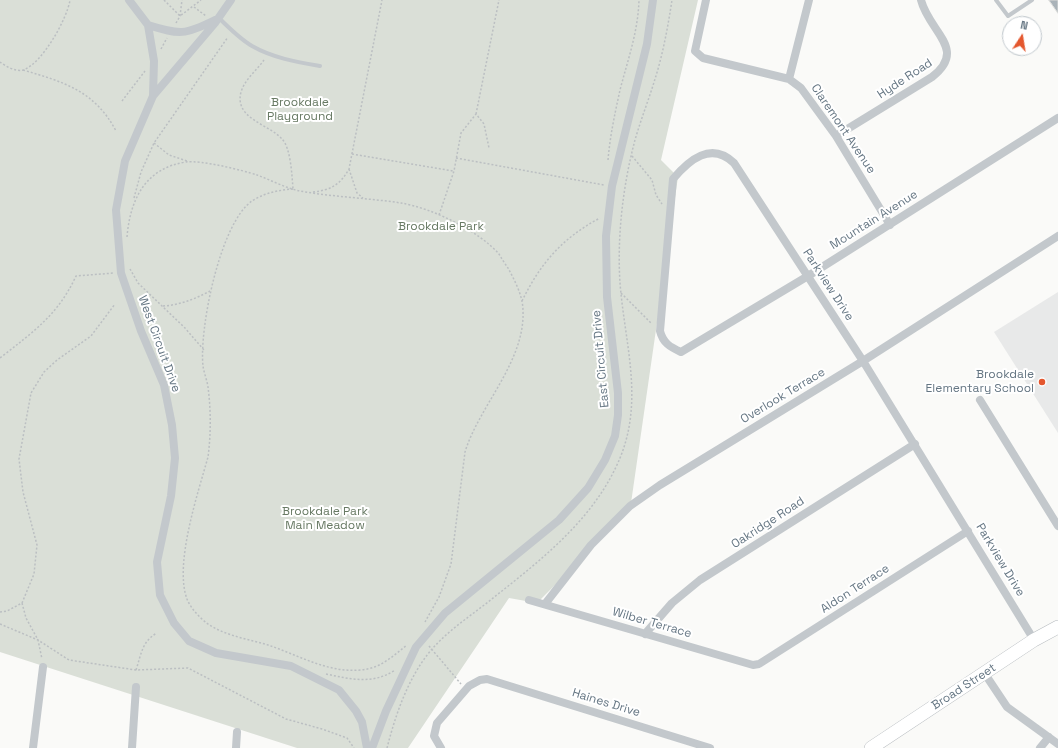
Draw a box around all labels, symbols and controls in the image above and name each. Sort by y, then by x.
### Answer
north arrow [1002,16,1042,56]
text: N [1019,18,1029,33]
street label: Hyde Road [875,56,935,102]
street label: Claremont Avenue [808,82,878,176]
park label: Brookdale Playground [267,96,333,124]
street label: Mountain Avenue [828,187,920,253]
park label: Brookdale Park [398,220,484,234]
street label: Parkview Drive [799,246,857,324]
street label: West Circuit Drive [135,294,183,394]
street label: East Circuit Drive [590,309,612,409]
street label: Overlook Terrace [738,365,828,427]
place label: Brookdale Elementary School [926,368,1034,396]
marker: Brookdale Elementary School [1037,377,1047,387]
street label: Oakridge Road [729,494,807,552]
park label: Brookdale Park Main Meadow [282,505,368,533]
street label: Parkview Drive [973,521,1027,599]
street label: Aldon Terrace [818,561,892,617]
street label: Wilber Terrace [611,605,693,641]
street label: Broad Street [929,661,999,713]
street label: Haines Drive [570,686,642,720]

